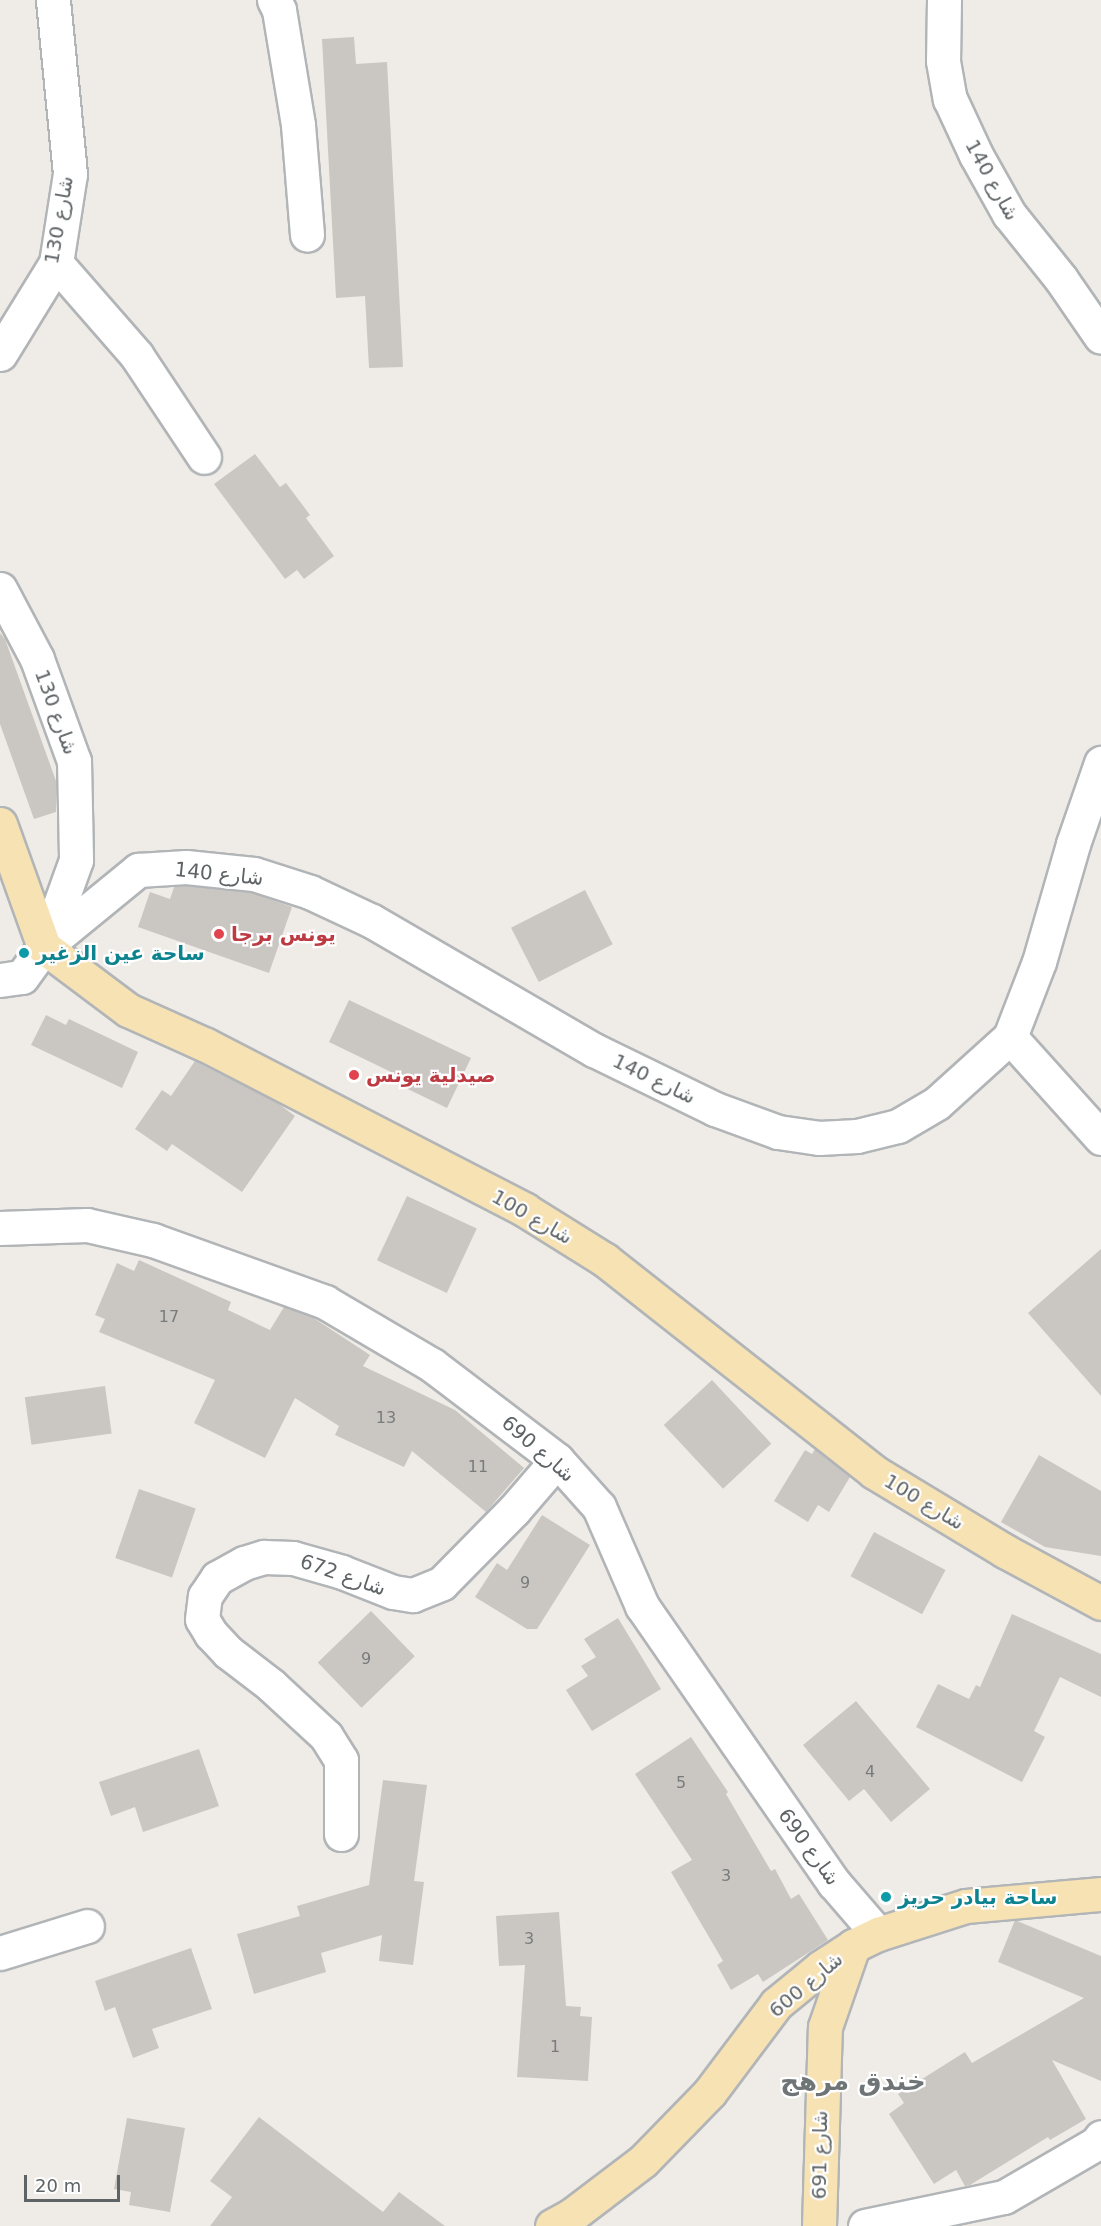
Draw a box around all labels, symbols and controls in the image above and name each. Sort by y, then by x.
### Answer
street label: شارع 140 [960,135,1024,225]
street label: شارع 130 [39,174,79,266]
street label: شارع 130 [30,666,82,758]
street label: شارع 140 [174,857,264,891]
place label: يونس برجا [231,922,336,946]
marker: يونس برجا [212,927,226,941]
place label: ساحة عين الزغير [36,941,205,965]
marker: ساحة عين الزغير [17,946,31,960]
street label: شارع 140 [609,1049,699,1109]
place label: صيدلية يونس [366,1063,496,1087]
marker: صيدلية يونس [347,1068,361,1082]
street label: شارع 100 [487,1184,577,1250]
house number: 17 [159,1307,179,1327]
house number: 13 [376,1408,396,1428]
street label: شارع 690 [497,1411,579,1487]
house number: 11 [468,1457,488,1477]
street label: شارع 100 [880,1469,968,1535]
street label: شارع 672 [297,1549,389,1601]
house number: 9 [520,1573,530,1593]
house number: 9 [361,1649,371,1669]
house number: 4 [865,1762,875,1782]
house number: 5 [676,1773,686,1793]
street label: شارع 690 [773,1804,845,1890]
house number: 3 [721,1866,731,1886]
place label: ساحة بيادر حريز [898,1885,1057,1909]
marker: ساحة بيادر حريز [879,1890,893,1904]
house number: 3 [524,1929,534,1949]
street label: شارع 600 [764,1947,848,2023]
house number: 1 [550,2037,560,2057]
district label: خندق مرهج [780,2066,926,2098]
street label: شارع 691 [807,2110,833,2200]
scale bar [27,2163,123,2201]
text: 20 m [35,2175,81,2196]

